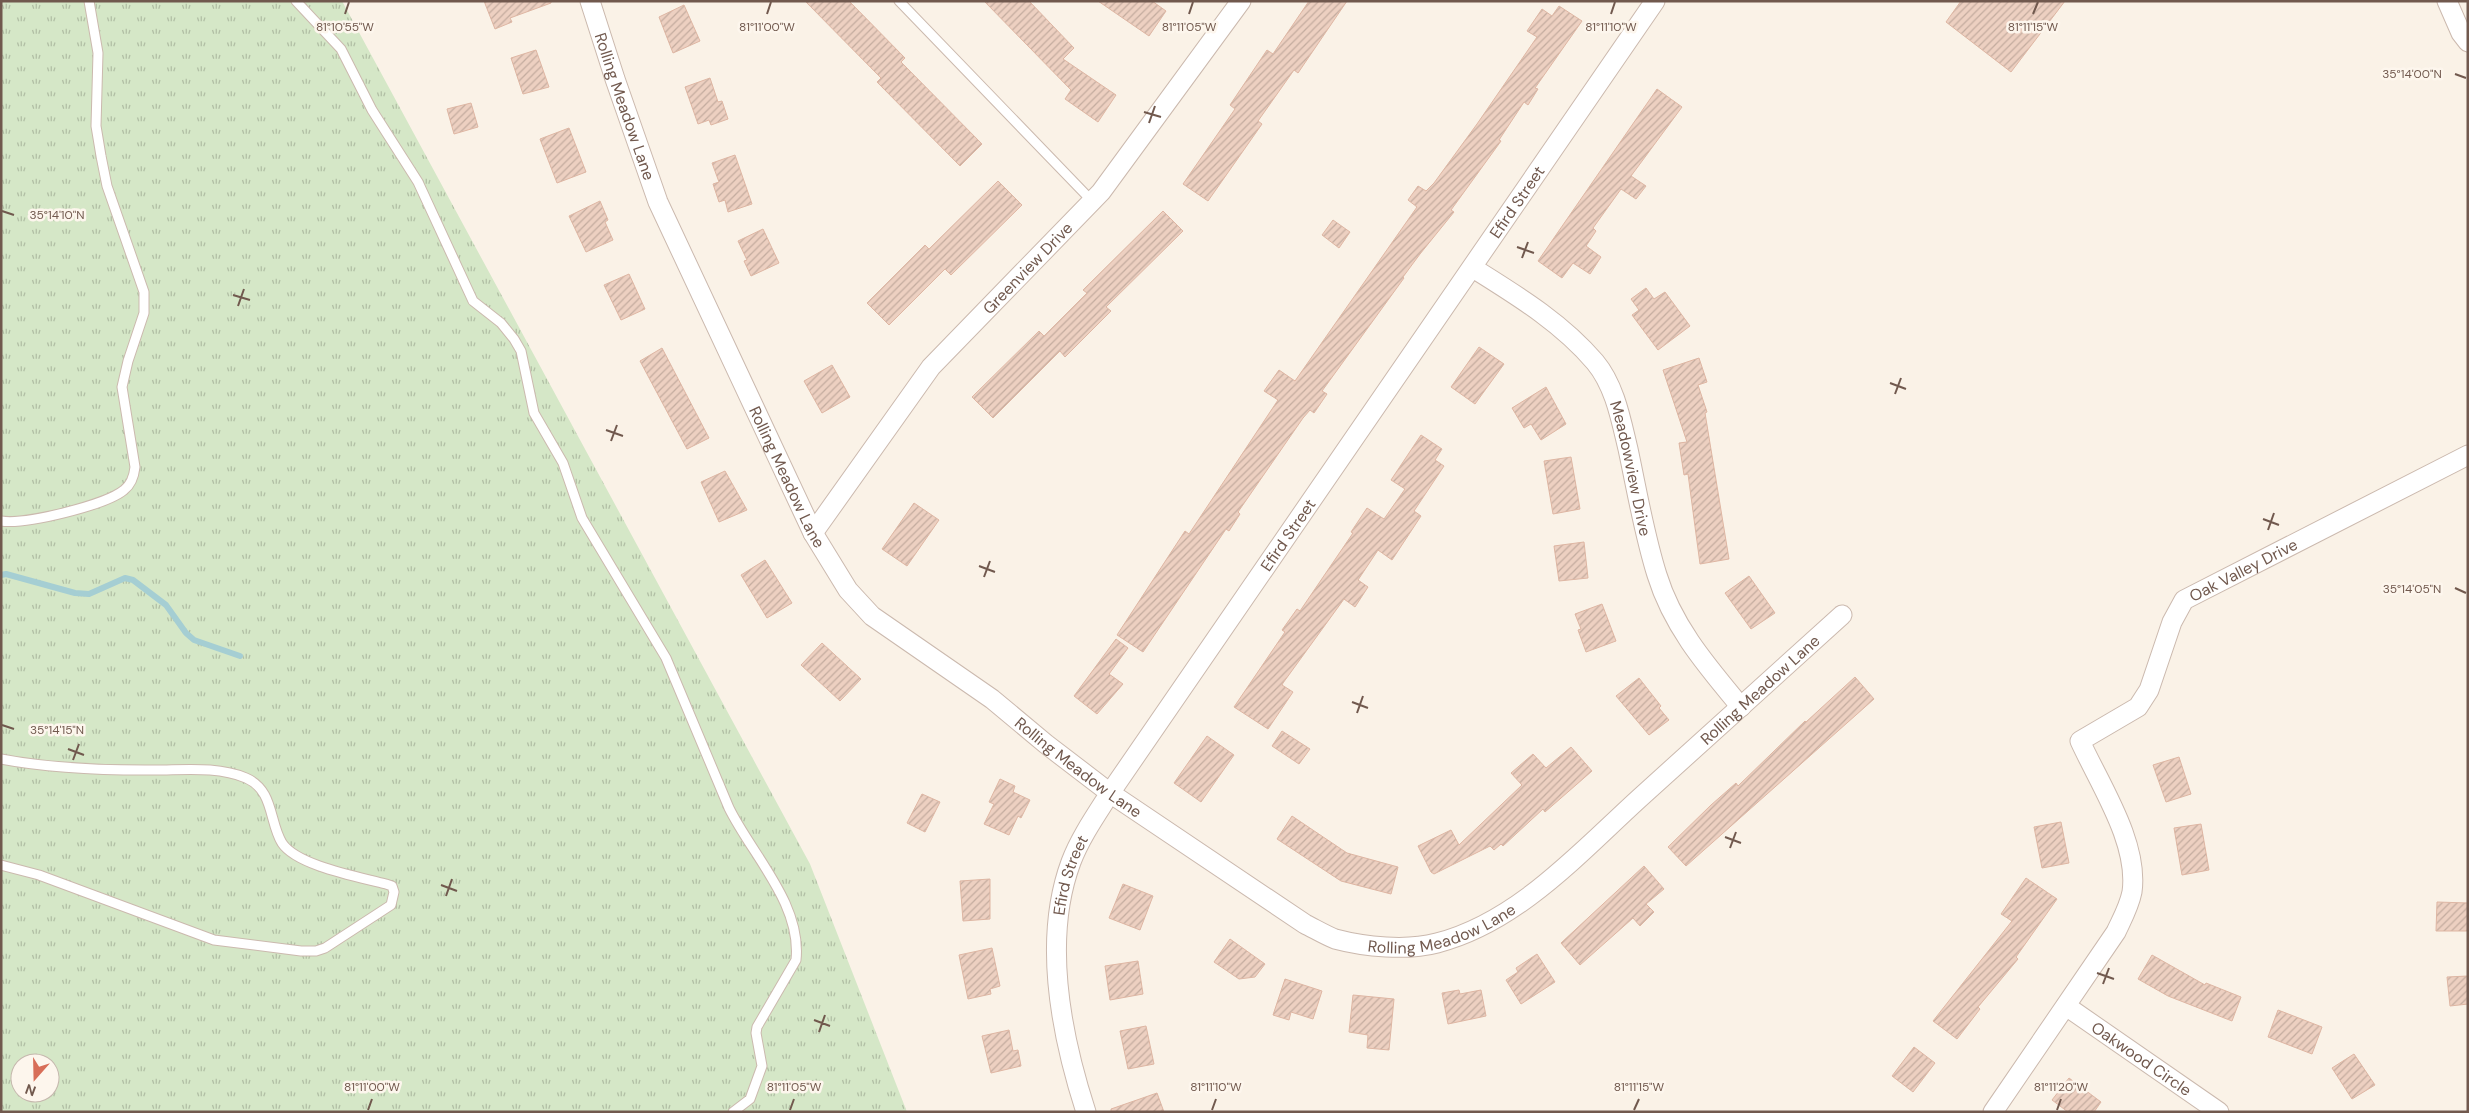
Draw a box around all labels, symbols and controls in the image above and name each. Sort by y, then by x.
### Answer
text: 81°10'55"W [316,19,374,35]
text: 81°11'00"W [739,19,795,35]
text: 81°11'05"W [1162,19,1217,35]
text: 81°11'10"W [1585,19,1637,35]
text: 81°11'15"W [2008,19,2059,35]
street label: Rolling Meadow Lane [590,30,660,183]
text: 35°14'00"N [2382,66,2442,82]
street label: Efird Street [1485,162,1549,242]
text: 35°14'10"N [29,207,85,223]
street label: Greenview Drive [978,217,1077,318]
street label: Meadowview Drive [1606,398,1656,538]
street label: Rolling Meadow Lane [745,403,830,552]
street label: Efird Street [1255,494,1320,575]
street label: Oak Valley Drive [2185,533,2301,606]
text: 35°14'05"N [2383,581,2441,597]
street label: Rolling Meadow Lane [1696,630,1824,749]
street label: Rolling Meadow Lane [1011,712,1146,822]
text: 35°14'15"N [30,722,84,738]
street label: Efird Street [1048,831,1092,917]
street label: Rolling Meadow Lane [1367,899,1519,958]
street label: Oakwood Circle [2087,1016,2196,1100]
north arrow [10,1053,60,1103]
text: 81°11'00"W [344,1079,400,1095]
text: 81°11'05"W [767,1079,822,1095]
text: 81°11'10"W [1190,1079,1242,1095]
text: 81°11'15"W [1614,1079,1665,1095]
text: 81°11'20"W [2034,1079,2089,1095]
text: N [23,1080,38,1100]

